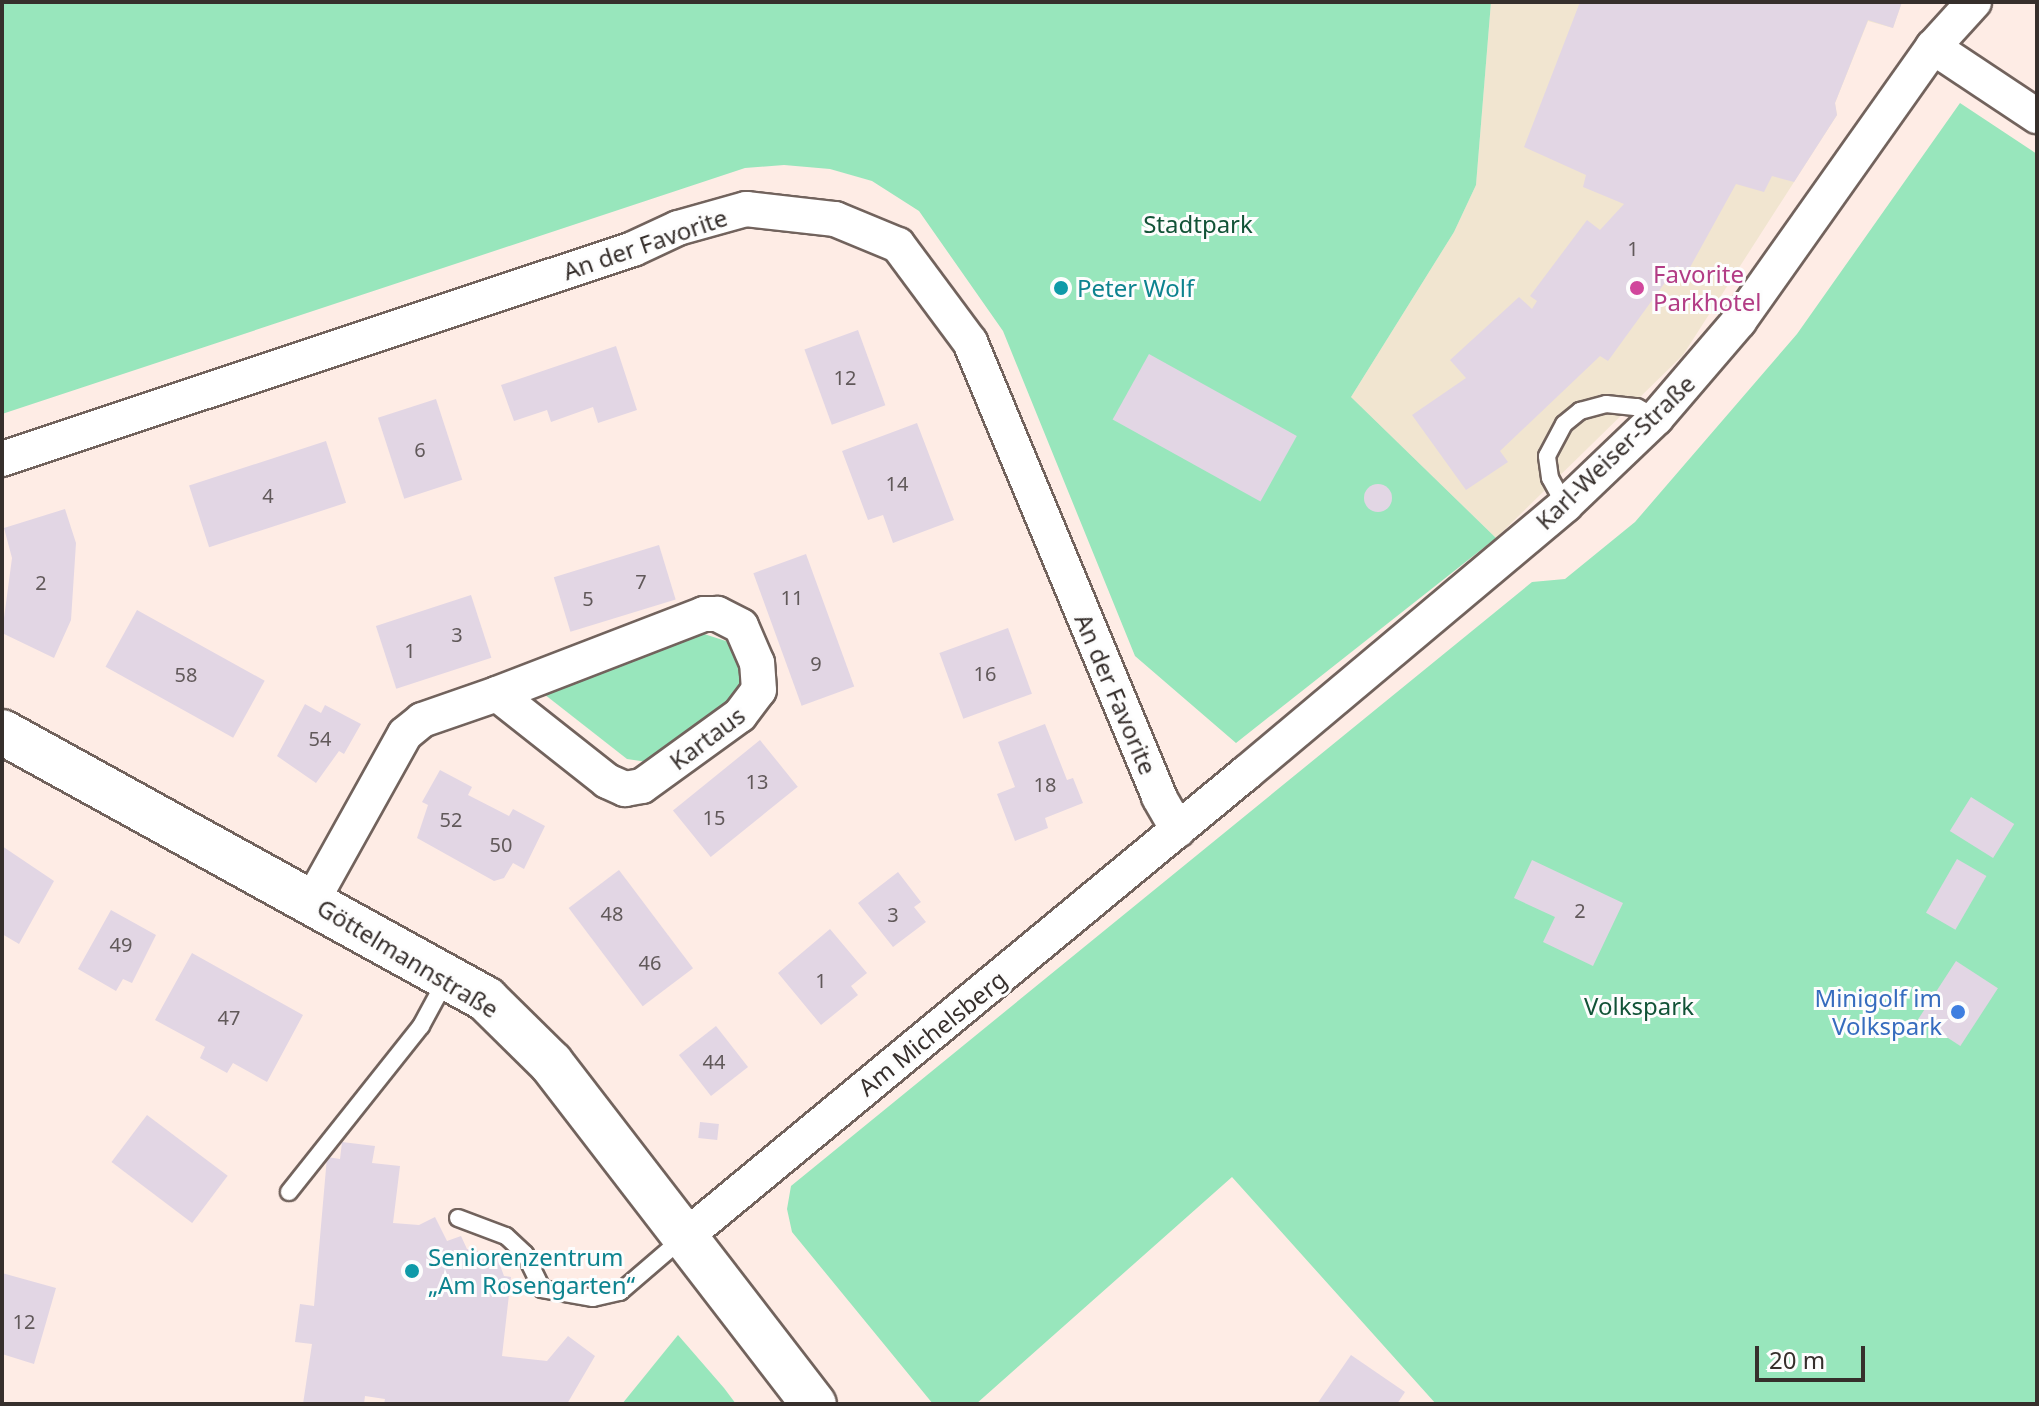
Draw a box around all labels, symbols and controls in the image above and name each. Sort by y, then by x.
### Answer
street label: An der Favorite [559,202,731,286]
park label: Stadtpark [1143,210,1253,238]
house number: 1 [1627,236,1639,260]
place label: Favorite Parkhotel [1653,260,1761,316]
place label: Peter Wolf [1077,274,1194,302]
marker: Peter Wolf [1052,279,1070,297]
marker: Favorite Parkhotel [1628,279,1646,297]
house number: 12 [834,365,856,389]
street label: Karl-Weiser-Straße [1530,369,1700,535]
house number: 6 [414,437,426,461]
house number: 14 [886,471,908,495]
house number: 4 [262,483,274,507]
house number: 7 [635,569,647,593]
house number: 2 [35,570,47,594]
house number: 11 [781,585,803,609]
house number: 5 [582,586,594,610]
street label: An der Favorite [1069,609,1163,779]
house number: 3 [451,622,463,646]
house number: 1 [404,638,416,662]
house number: 9 [810,651,822,675]
house number: 16 [974,661,996,685]
house number: 58 [175,662,197,686]
street label: Kartaus [664,700,750,776]
house number: 54 [309,726,331,750]
house number: 13 [746,769,768,793]
house number: 18 [1034,772,1056,796]
house number: 15 [703,805,725,829]
house number: 52 [440,807,462,831]
house number: 50 [490,832,512,856]
street label: Göttelmannstraße [312,893,504,1023]
house number: 2 [1574,898,1586,922]
house number: 48 [601,901,623,925]
house number: 3 [887,902,899,926]
house number: 49 [110,932,132,956]
house number: 46 [639,950,661,974]
street label: Am Michelsberg [852,964,1012,1102]
house number: 1 [815,968,827,992]
place label: Minigolf im Volkspark [1814,984,1942,1040]
park label: Volkspark [1584,992,1694,1020]
marker: Minigolf im Volkspark [1949,1003,1967,1021]
house number: 47 [218,1005,240,1029]
house number: 44 [703,1049,725,1073]
place label: Seniorenzentrum „Am Rosengarten“ [428,1243,635,1299]
marker: Seniorenzentrum „Am Rosengarten“ [403,1262,421,1280]
house number: 12 [13,1309,35,1333]
scale bar [1759,1330,1869,1380]
text: 20 m [1769,1343,1825,1376]

